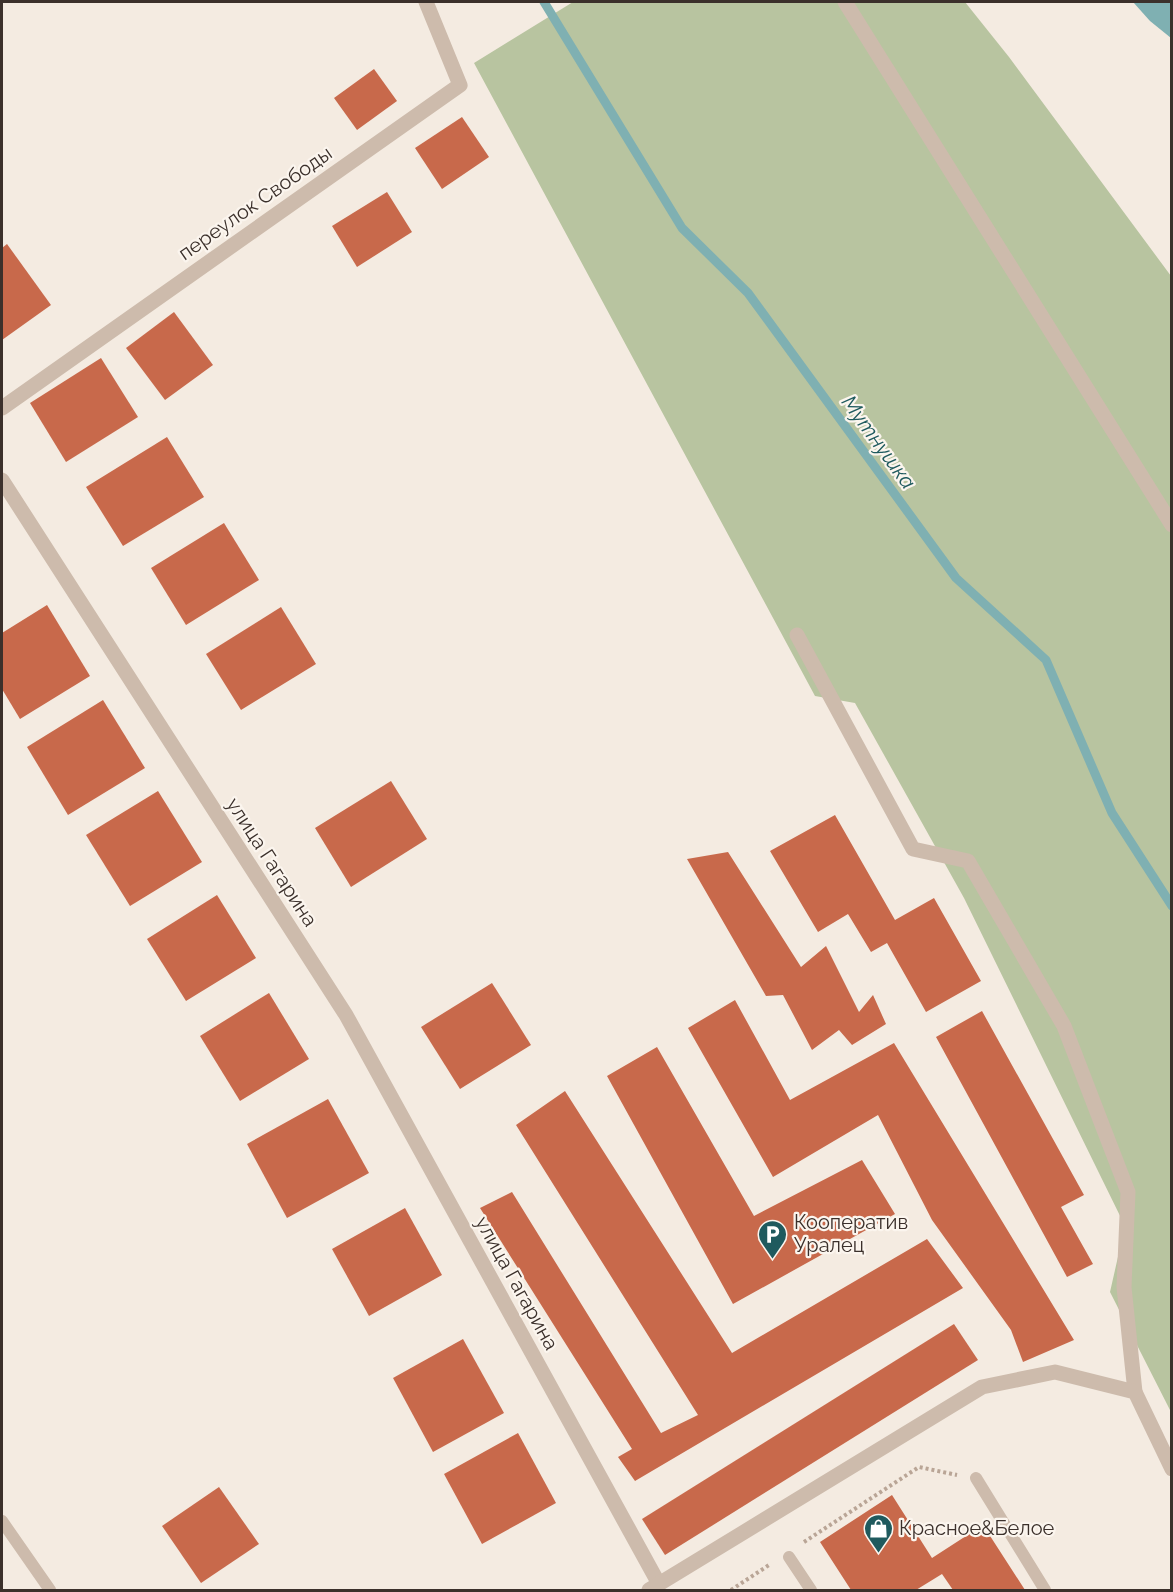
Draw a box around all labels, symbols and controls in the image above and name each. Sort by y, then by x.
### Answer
street label: переулок Свободы [174,141,336,265]
water label: Мутнушка [837,390,921,494]
street label: улица Гагарина [221,793,323,931]
place label: Кооператив Уралец [794,1210,908,1257]
street label: улица Гагарина [470,1212,564,1354]
parking icon: Кооператив Уралец [757,1218,789,1260]
shop icon: Красное&Белое [862,1512,894,1554]
place label: Красное&Белое [899,1516,1055,1540]

